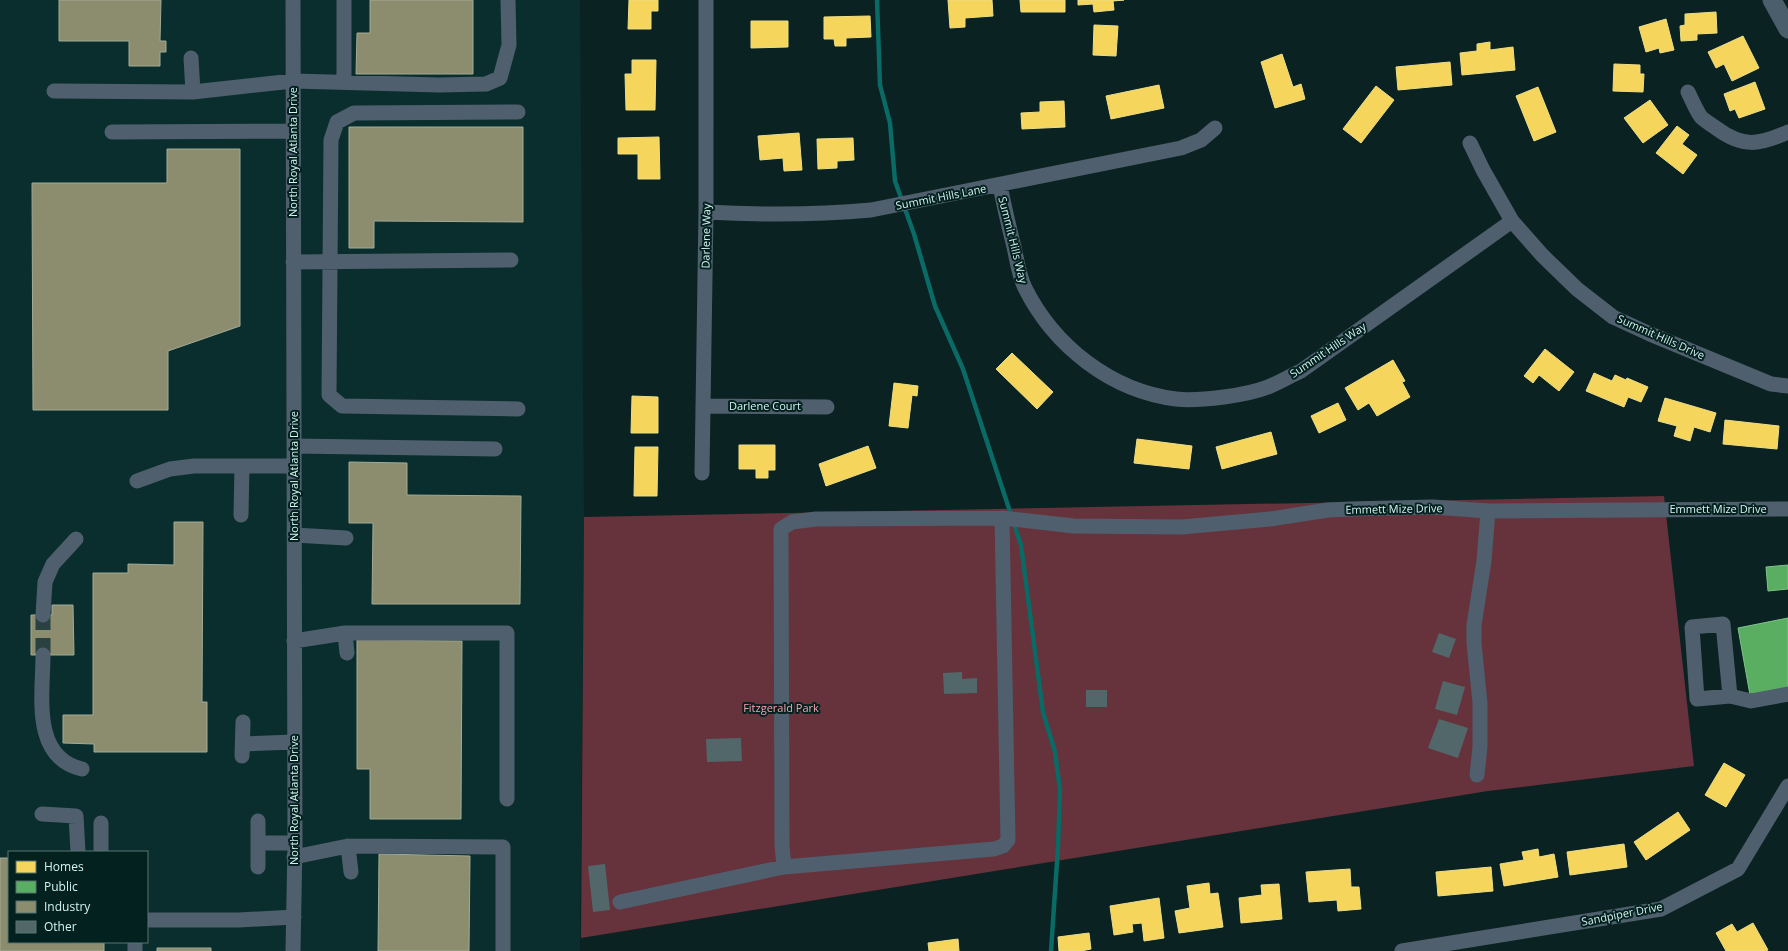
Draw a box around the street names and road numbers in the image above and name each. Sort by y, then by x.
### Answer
street label: North Royal Atlanta Drive [285,87,300,217]
street label: Summit Hills Lane [894,180,988,213]
street label: Summit Hills Way [995,195,1032,285]
street label: Darlene Way [697,203,714,269]
street label: Summit Hills Drive [1615,311,1707,363]
street label: Summit Hills Way [1287,318,1369,381]
street label: Darlene Court [729,398,801,413]
street label: North Royal Atlanta Drive [286,411,301,541]
street label: Emmett Mize Drive [1345,500,1443,517]
street label: Emmett Mize Drive [1669,501,1767,516]
street label: North Royal Atlanta Drive [286,735,301,865]
street label: Sandpiper Drive [1580,898,1664,929]

